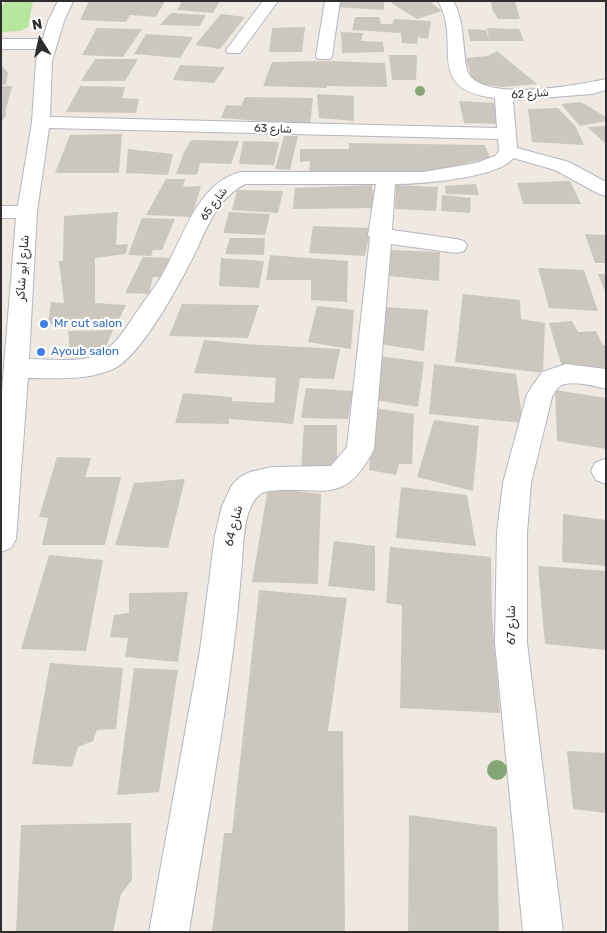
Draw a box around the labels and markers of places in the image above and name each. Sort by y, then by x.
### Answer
place label: Mr cut salon [54,317,122,331]
marker: Mr cut salon [38,318,50,330]
place label: Ayoub salon [51,345,119,359]
marker: Ayoub salon [35,346,47,358]

